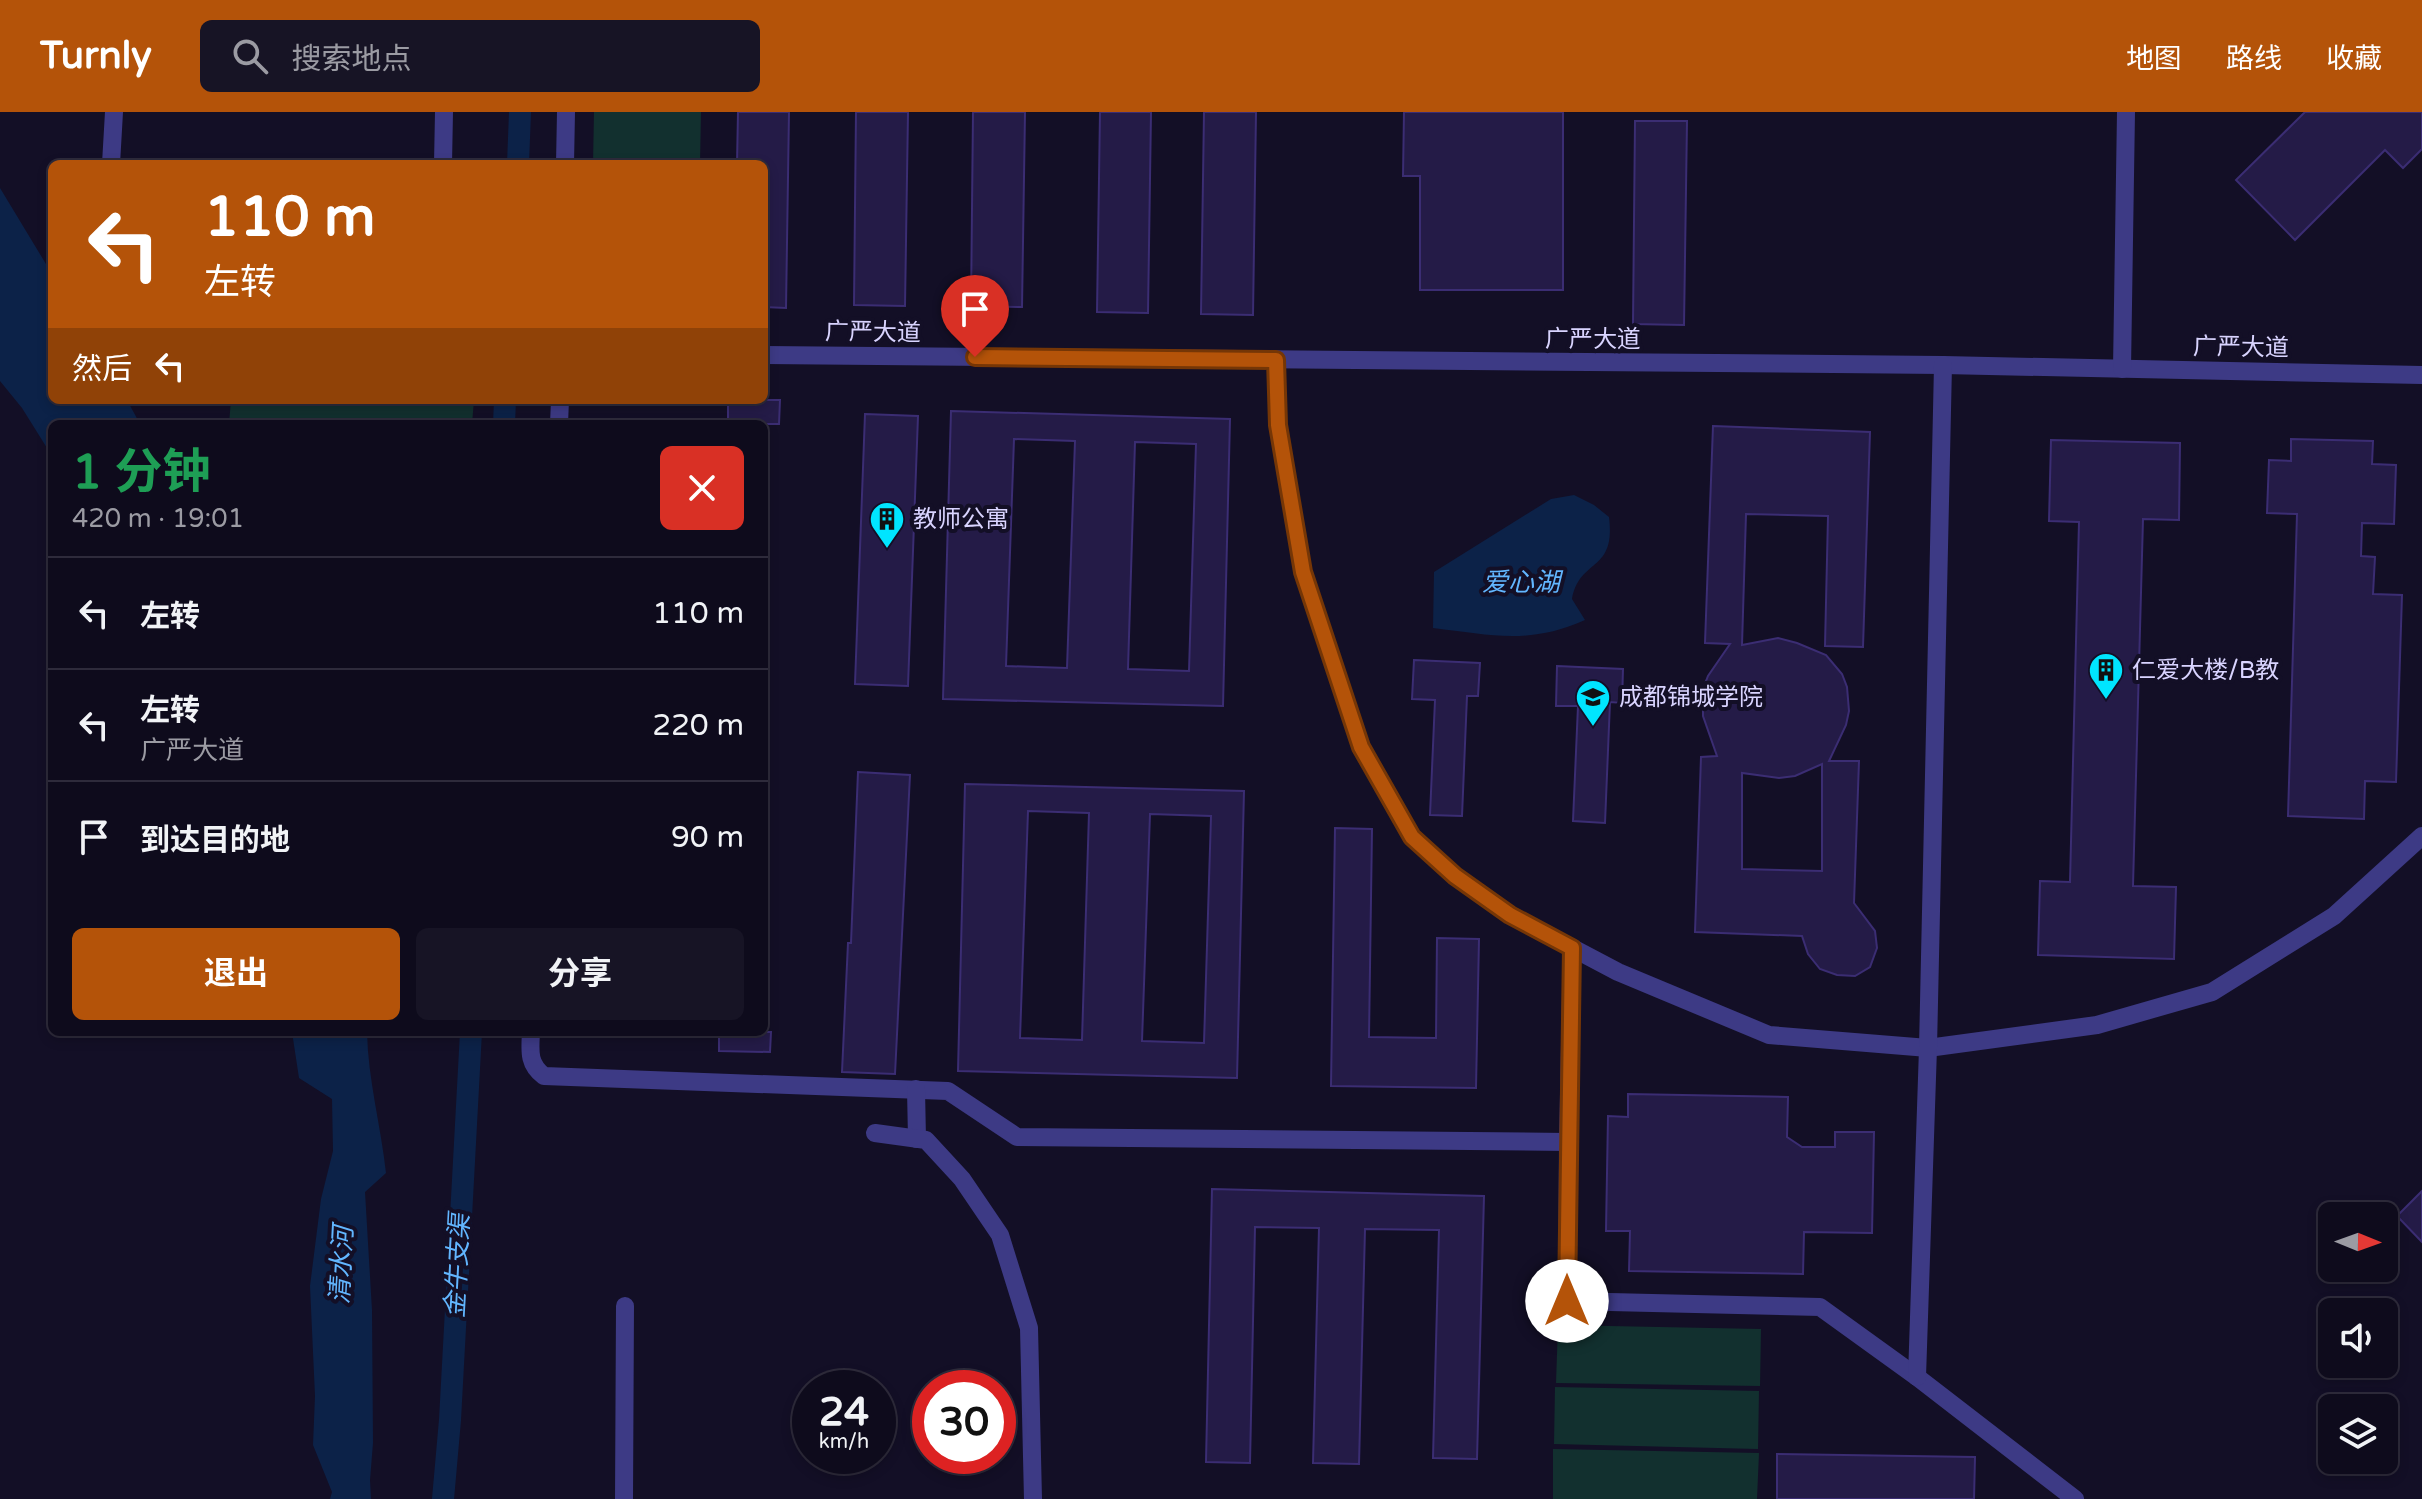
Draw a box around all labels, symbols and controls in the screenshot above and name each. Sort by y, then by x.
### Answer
search box [200,20,760,92]
text: Turnly [40,33,152,79]
icon: search [228,34,272,78]
text: 搜索地点 [292,41,412,78]
text: 地图 [2126,42,2182,76]
text: 路线 [2226,42,2282,76]
text: 收藏 [2326,42,2382,76]
text: 110 m [204,184,375,251]
icon: left [72,192,176,296]
text: 左转 [204,261,276,304]
pin [941,275,1009,357]
icon: arrive [953,287,997,331]
street label: 广严大道 [825,317,921,348]
street label: 广严大道 [1545,325,1641,354]
street label: 广严大道 [2193,332,2289,363]
icon: left [148,344,192,388]
text: 然后 [72,351,132,388]
text: 1 分钟 [72,444,211,502]
button: close [660,446,744,530]
building icon: 教师公寓 [868,500,906,550]
text: 420 m · 19:01 [72,503,244,534]
place label: 教师公寓 [913,505,1009,534]
water label: 爱心湖 [1482,567,1564,598]
icon: left [72,591,116,635]
text: 110 m [652,595,744,632]
text: 左转 [140,598,200,635]
building icon: 仁爱大楼/B教 [2087,651,2125,701]
place label: 仁爱大楼/B教 [2132,656,2279,685]
school or university icon: 成都锦城学院 [1574,678,1612,728]
place label: 成都锦城学院 [1619,683,1763,712]
text: 左转 [140,692,200,729]
icon: left [72,703,116,747]
text: 220 m [652,707,744,744]
text: 广严大道 [140,735,244,766]
icon: arrive [72,815,116,859]
text: 90 m [671,819,744,856]
text: 到达目的地 [140,822,290,859]
button: 退出 [72,928,400,1020]
button: 分享 [416,928,744,1020]
north arrow [2318,1202,2398,1282]
map controls [2318,1202,2398,1474]
water label: 金牛支渠 [439,1209,476,1319]
water label: 清水河 [324,1220,359,1305]
position arrow [1525,1259,1609,1343]
button: sound [2318,1298,2398,1378]
speed limit sign: 30 [912,1370,1016,1474]
text: 24 [819,1388,869,1436]
button: layers [2318,1394,2398,1474]
text: km/h [819,1430,869,1454]

